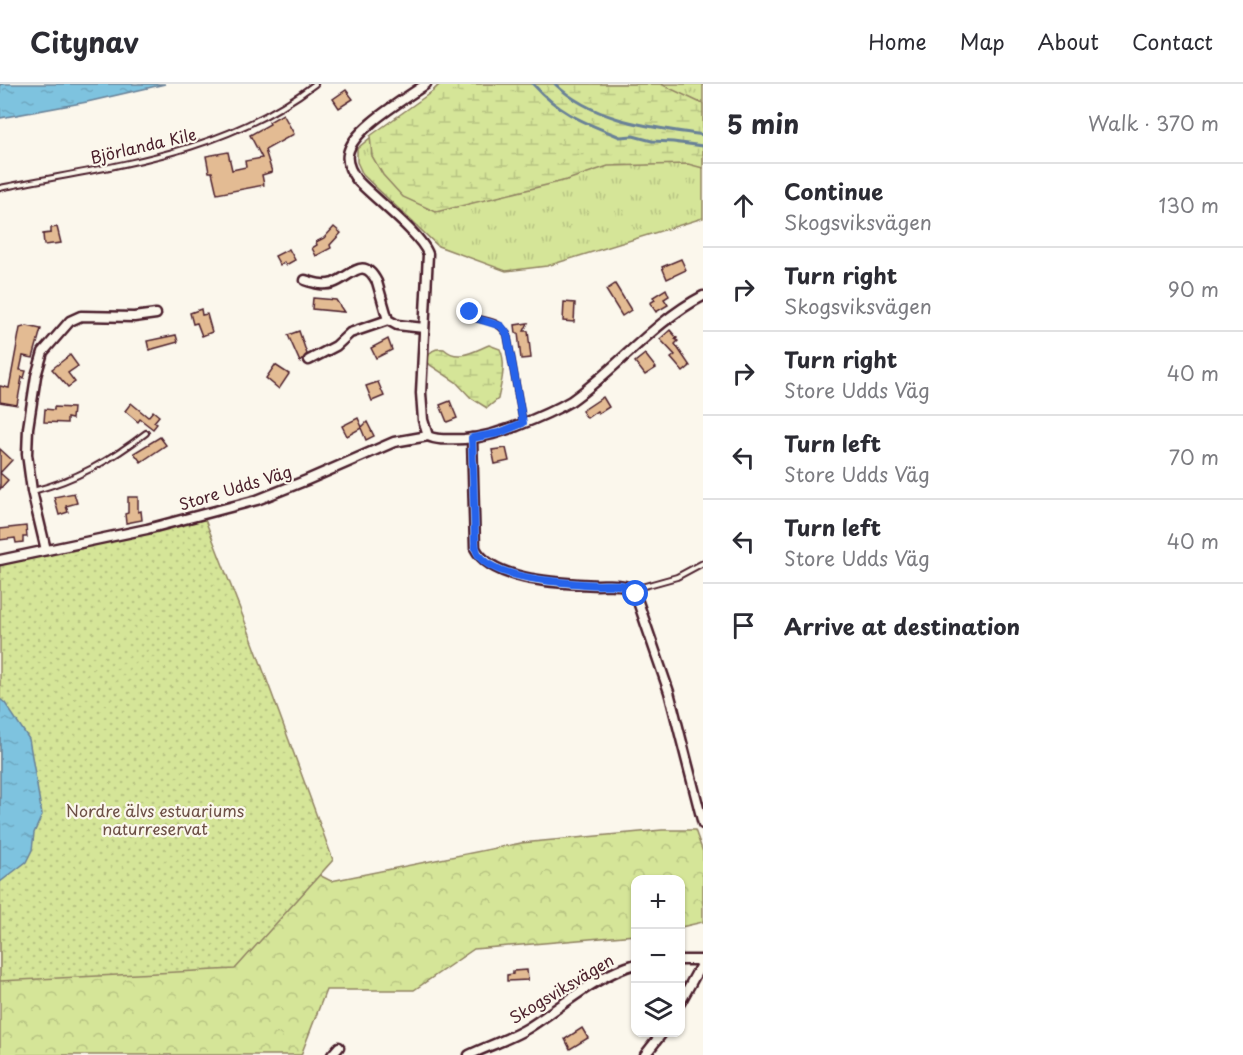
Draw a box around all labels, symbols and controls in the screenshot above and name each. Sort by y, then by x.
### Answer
text: Citynav [30,20,139,63]
text: Home [868,25,927,57]
text: Map [960,25,1005,57]
text: About [1038,25,1099,57]
text: Contact [1132,25,1213,57]
text: 5 min [727,104,799,143]
text: Walk · 370 m [1088,108,1219,138]
street label: Björlanda Kile [88,121,198,169]
text: Continue [784,174,883,207]
icon: ahead [727,189,760,222]
text: 130 m [1159,190,1219,220]
text: Skogsviksvägen [784,207,932,237]
text: Turn right [784,258,897,291]
icon: right [727,273,760,306]
text: 90 m [1168,274,1219,304]
text: Skogsviksvägen [784,291,932,321]
route end [456,298,482,324]
text: Turn right [784,342,897,375]
icon: right [727,357,760,390]
text: 40 m [1167,358,1219,388]
text: Store Udds Väg [784,375,930,405]
text: Turn left [784,426,881,459]
icon: left [727,441,760,474]
text: 70 m [1169,442,1219,472]
street label: Store Udds Väg [176,458,294,516]
text: Store Udds Väg [784,459,930,489]
text: Turn left [784,510,881,543]
icon: left [727,525,760,558]
text: 40 m [1167,526,1219,556]
text: Store Udds Väg [784,543,930,573]
route start [622,580,648,606]
icon: arrive [727,609,760,642]
text: Arrive at destination [784,609,1020,642]
park label: Nordre älvs estuariums naturreservat [66,798,244,840]
map controls [631,875,685,1037]
button: + [631,875,685,929]
button: − [631,929,685,983]
street label: Skogsviksvägen [504,947,618,1029]
button: layers [631,983,685,1037]

